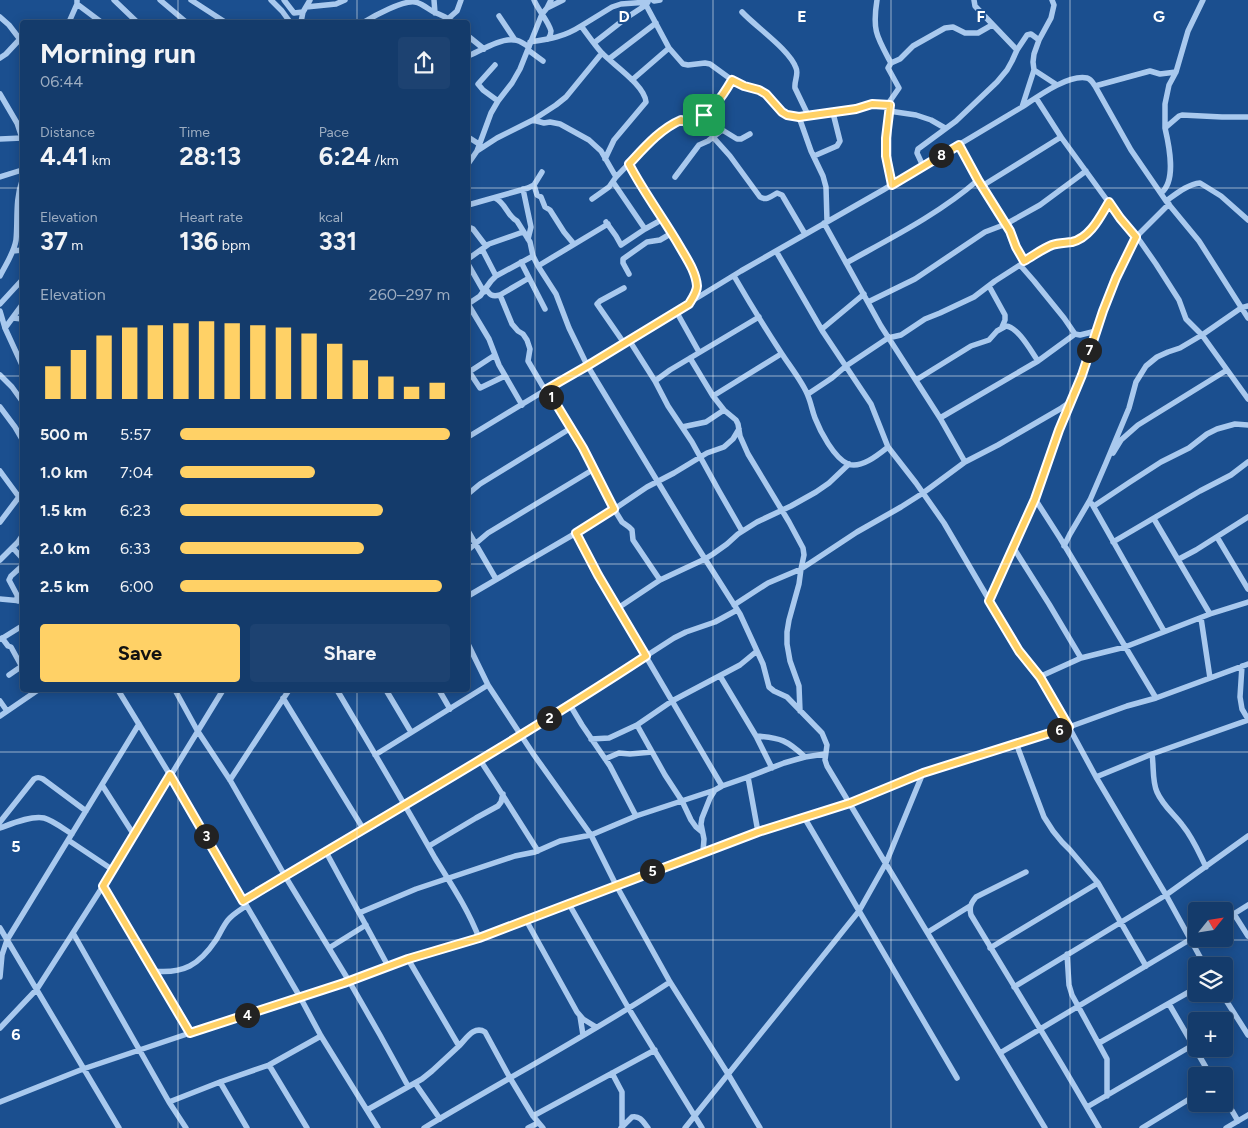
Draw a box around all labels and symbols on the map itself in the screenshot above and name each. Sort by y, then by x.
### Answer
text: D [618,7,630,26]
text: E [797,7,807,26]
text: F [977,7,986,26]
text: G [1153,7,1165,26]
pin [683,94,725,136]
pin: 8 [928,142,954,168]
pin: 7 [1076,338,1102,362]
pin: 1 [538,384,564,410]
pin: 2 [536,706,562,730]
pin: 6 [1046,718,1072,742]
pin: 3 [194,824,218,848]
text: 5 [11,837,21,856]
pin: 5 [640,858,664,884]
north arrow [1188,902,1232,948]
pin: 4 [234,1002,260,1028]
text: 6 [11,1025,21,1044]

